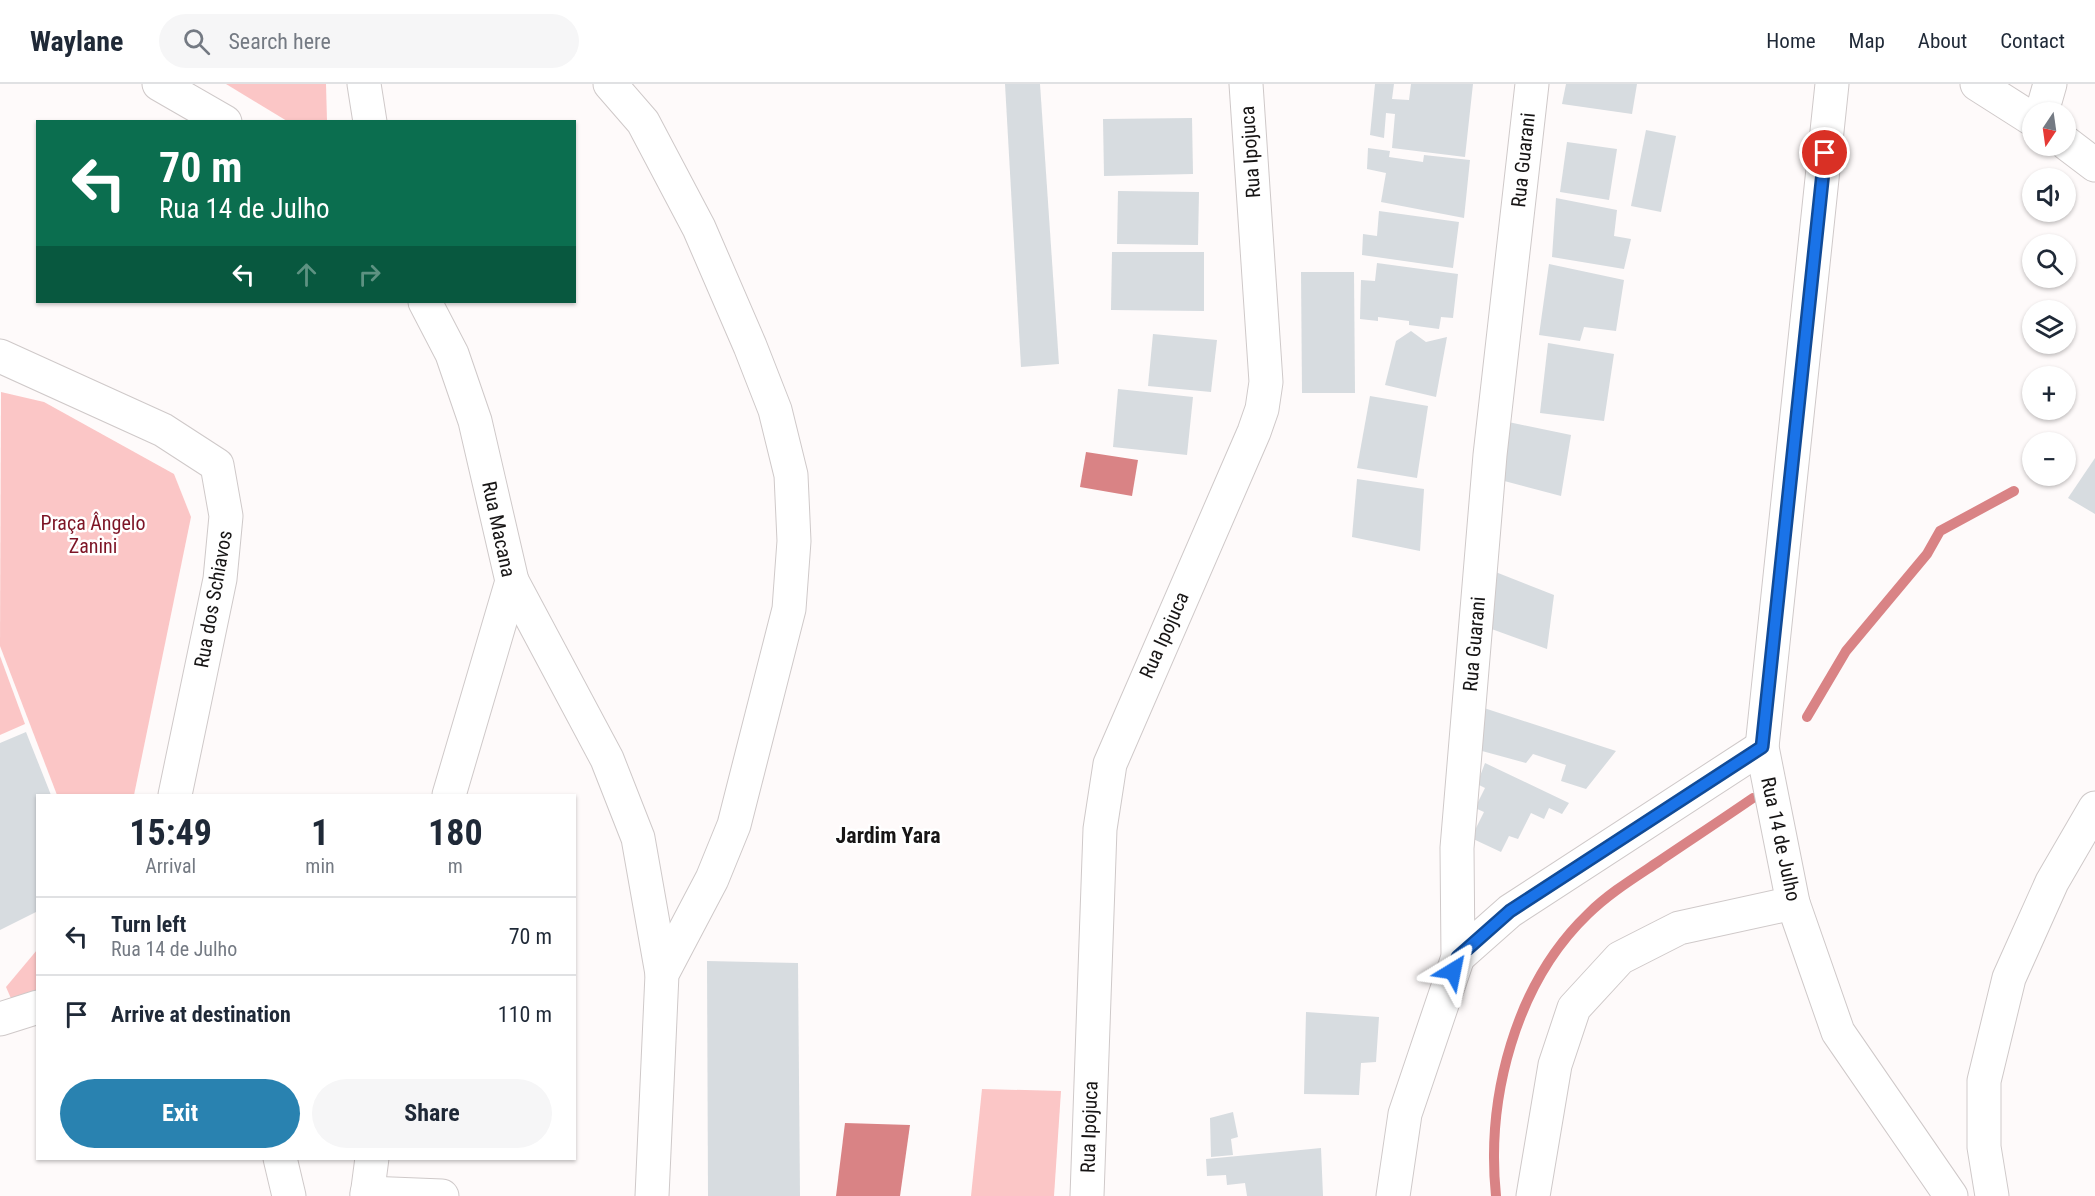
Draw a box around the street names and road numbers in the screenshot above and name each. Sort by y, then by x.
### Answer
street label: Rua Ipojuca [1235,105,1265,199]
street label: Rua Guarani [1506,111,1540,209]
street label: Rua Macana [477,479,521,579]
street label: Rua dos Schiavos [189,528,237,670]
street label: Rua Ipojuca [1134,588,1194,682]
street label: Rua Guarani [1458,596,1490,692]
street label: Rua 14 de Julho [1756,775,1806,903]
street label: Rua Ipojuca [1075,1080,1103,1174]

